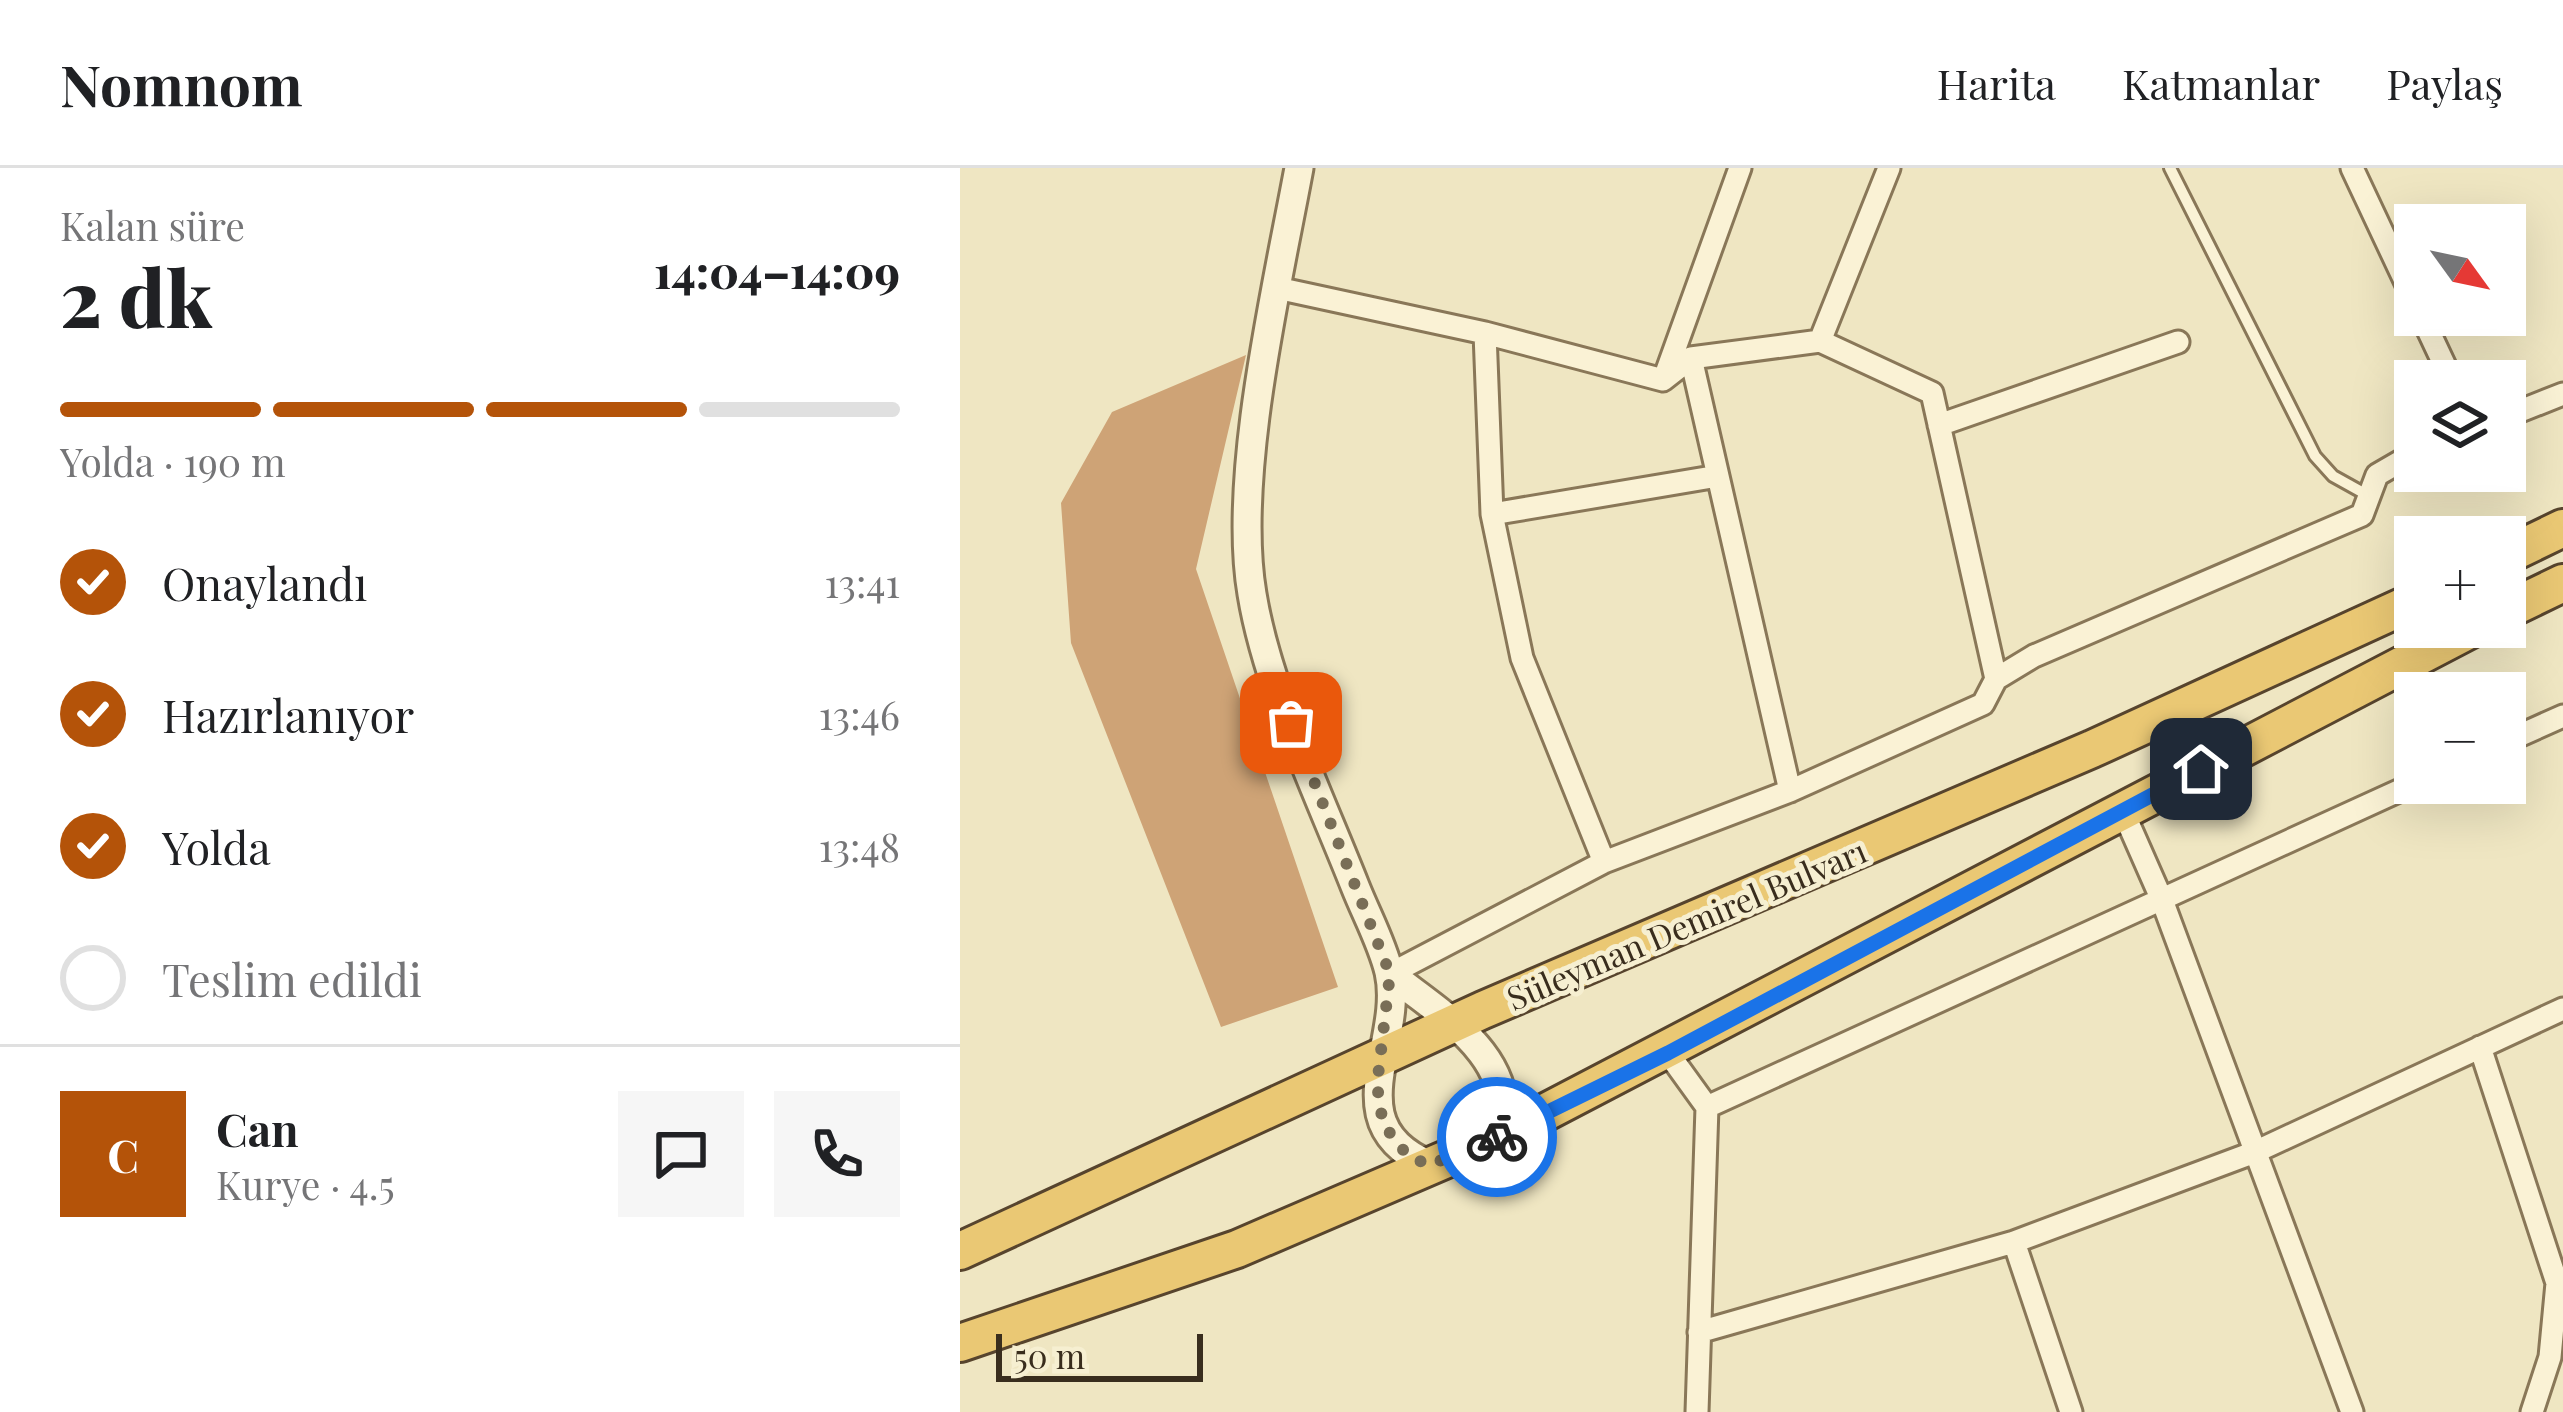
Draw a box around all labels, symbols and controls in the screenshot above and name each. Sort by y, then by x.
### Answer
text: Nomnom [60,45,303,121]
text: Harita [1937,55,2056,111]
text: Katmanlar [2122,55,2320,111]
text: Paylaş [2386,55,2503,111]
text: Kalan süre [60,199,245,251]
north arrow [2394,204,2526,336]
map controls [2394,204,2526,804]
text: 14:04–14:09 [654,240,900,300]
text: 2 dk [60,244,212,348]
button: layers [2394,360,2526,492]
text: Yolda · 190 m [60,435,286,487]
button: + [2394,516,2526,648]
icon: check [60,549,126,615]
text: Onaylandı [162,552,367,612]
text: 13:41 [825,556,900,608]
pin [1240,672,1342,774]
button: − [2394,672,2526,804]
icon: check [60,681,126,747]
text: Hazırlanıyor [162,684,414,744]
text: 13:46 [819,688,900,740]
icon: bag [1258,690,1324,756]
pin [2150,718,2252,820]
icon: home [2168,736,2234,802]
icon: check [60,813,126,879]
text: Yolda [162,816,271,876]
text: 13:48 [819,820,900,872]
street label: Süleyman Demirel Bulvarı [1499,827,1873,1019]
text: Teslim edildi [162,948,422,1008]
courier [1437,1077,1557,1197]
button: chat [618,1091,744,1217]
button: phone [774,1091,900,1217]
text: Can [216,1098,299,1158]
icon: bike [1464,1104,1530,1170]
text: C [107,1124,139,1184]
text: Kurye · 4.5 [216,1158,395,1210]
scale bar [996,1328,1203,1381]
text: 50 m [1014,1333,1085,1377]

